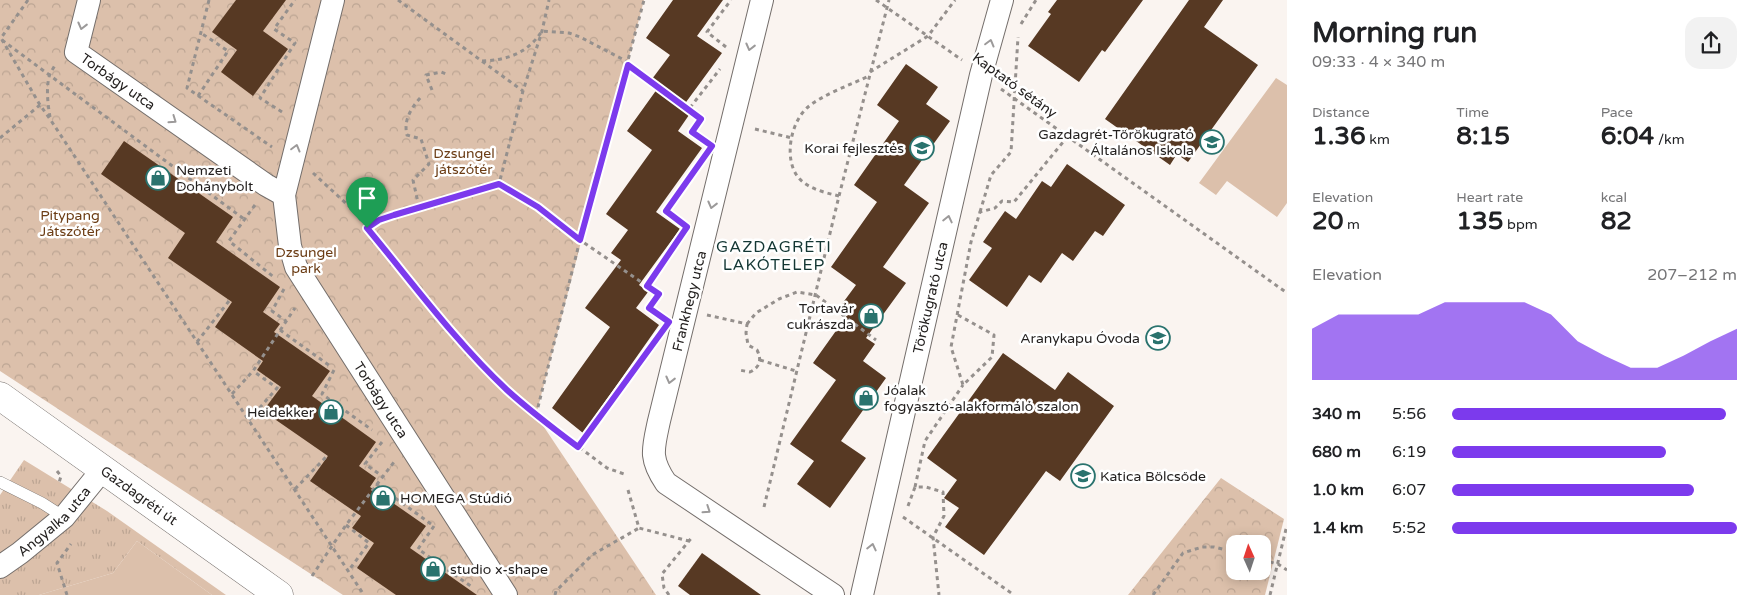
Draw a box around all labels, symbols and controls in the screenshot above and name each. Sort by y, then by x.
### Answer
text: Morning run [1312,16,1477,50]
button: share [1685,17,1737,69]
one-way arrow [77,22,88,31]
one-way arrow [984,39,995,48]
one-way arrow [745,43,756,52]
street label: Kaptató sétány [969,49,1061,122]
street label: Torbágy utca [77,50,158,114]
text: 09:33 · 4 × 340 m [1312,52,1445,72]
text: Distance [1312,104,1370,121]
text: Time [1456,104,1489,121]
text: Pace [1601,104,1633,121]
one-way arrow [167,114,177,123]
text: 1.36 [1312,121,1366,151]
text: 8:15 [1456,121,1510,151]
text: 6:04 [1601,121,1654,151]
place label: Gazdagrét-Törökugrató Általános Iskola [1038,126,1194,159]
school or university icon: Gazdagrét-Törökugrató Általános Iskola [1199,129,1225,155]
text: km [1366,131,1390,148]
text: /km [1654,131,1685,148]
school or university icon: Korai fejlesztés [909,135,935,161]
place label: Korai fejlesztés [804,140,904,157]
one-way arrow [290,144,300,153]
park label: Dzsungel játszótér [433,145,495,178]
place label: Nemzeti Dohánybolt [176,162,254,195]
shop icon: Nemzeti Dohánybolt [145,165,171,191]
pin [346,177,388,228]
icon: arrive [353,184,381,212]
text: Elevation [1312,189,1373,206]
text: Heart rate [1456,189,1523,206]
text: kcal [1601,189,1627,206]
one-way arrow [707,201,718,210]
text: 20 [1312,206,1343,236]
text: 135 [1456,206,1503,236]
text: 82 [1601,206,1632,236]
park label: Pitypang Játszótér [40,207,101,240]
one-way arrow [942,214,953,223]
text: m [1343,216,1360,233]
text: bpm [1503,216,1538,233]
district label: GAZDAGRÉTI LAKÓTELEP [716,237,832,275]
street label: Törökugrató utca [909,240,952,355]
park label: Dzsungel park [275,244,337,277]
street label: Frankhegy utca [669,249,710,353]
text: Elevation [1312,265,1382,285]
text: 207–212 m [1647,265,1737,285]
place label: Tortavár cukrászda [787,300,855,333]
shop icon: Tortavár cukrászda [858,303,884,329]
school or university icon: Aranykapu Óvoda [1145,325,1171,351]
place label: Aranykapu Óvoda [1020,330,1140,347]
street label: Torbágy utca [350,359,411,442]
one-way arrow [665,376,676,385]
place label: Jóalak fogyasztó-alakformáló szalon [884,382,1079,415]
shop icon: Jóalak fogyasztó-alakformáló szalon [853,385,879,411]
shop icon: Heidekker [318,399,344,425]
place label: Heidekker [247,404,315,421]
text: 340 m [1312,404,1361,424]
text: 5:56 [1392,404,1426,424]
text: 680 m [1312,442,1361,462]
text: 6:19 [1392,442,1426,462]
street label: Gazdagréti út [97,463,181,529]
school or university icon: Katica Bölcsőde [1070,463,1096,489]
place label: Katica Bölcsőde [1100,468,1206,485]
text: 1.0 km [1312,480,1364,500]
text: 6:07 [1392,480,1426,500]
street label: Angyalka utca [14,483,94,560]
shop icon: HOMEGA Stúdió [370,485,396,511]
place label: HOMEGA Stúdió [400,490,512,507]
one-way arrow [701,504,710,513]
text: 1.4 km [1312,518,1364,538]
text: 5:52 [1392,518,1426,538]
north arrow [1226,535,1271,580]
map controls [1226,535,1271,580]
one-way arrow [866,543,877,552]
shop icon: studio x-shape [420,556,446,582]
place label: studio x-shape [450,561,548,578]

